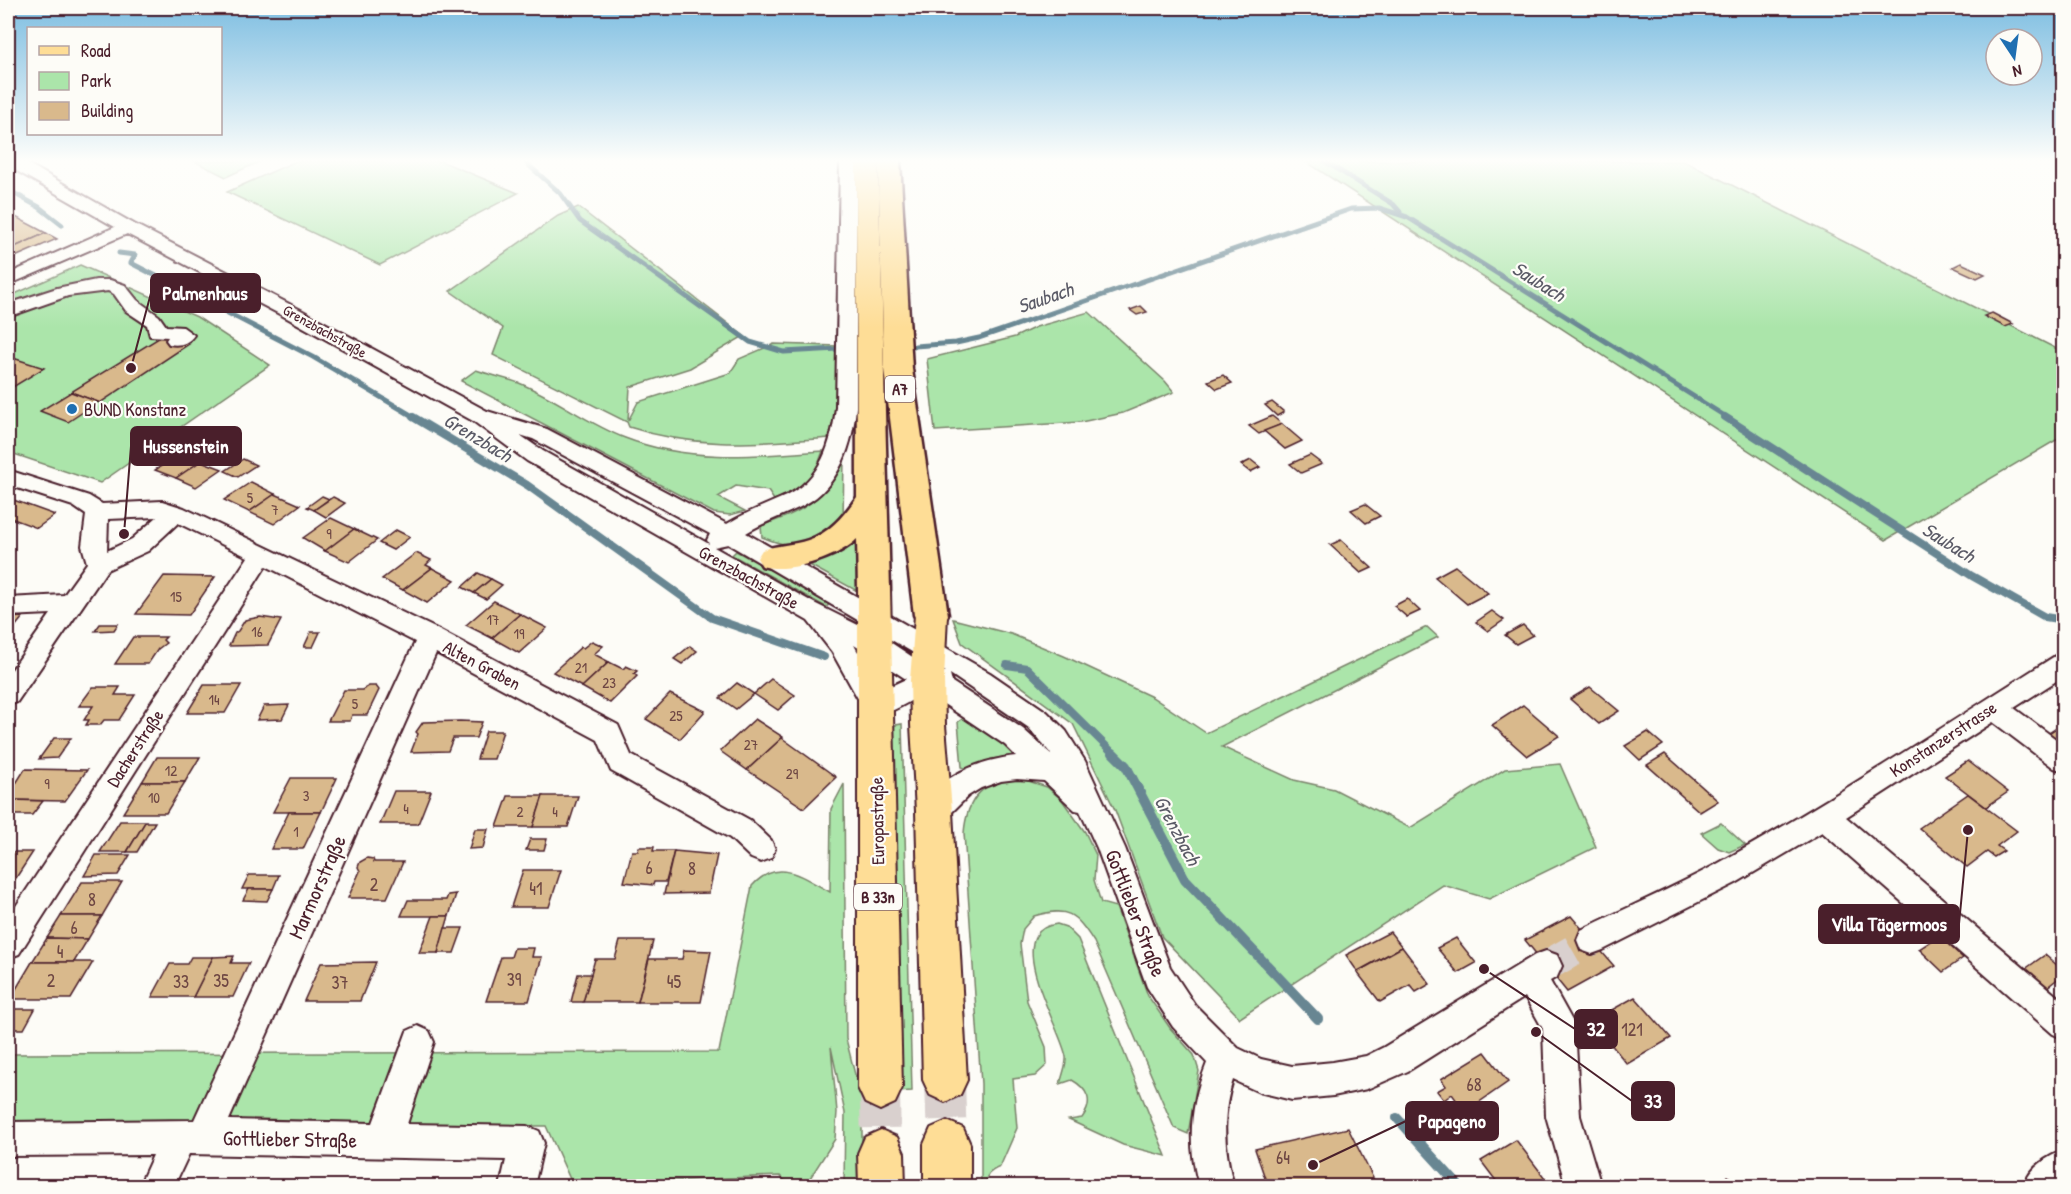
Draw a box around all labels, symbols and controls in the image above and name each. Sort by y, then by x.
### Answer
legend [27,27,222,135]
north arrow [1984,27,2044,87]
text: Road [81,38,111,63]
text: N [2010,60,2024,83]
text: Park [81,68,112,93]
text: Building [81,98,133,123]
water label: Saubach [1508,254,1572,308]
callout: Palmenhaus [151,274,260,312]
water label: Saubach [1014,274,1078,319]
text: Palmenhaus [162,279,248,306]
street label: Grenzbachstraße [279,299,371,363]
road number: A7 [885,376,915,402]
place label: BUND Konstanz [84,397,186,422]
marker: BUND Konstanz [65,402,79,416]
water label: Grenzbach [439,406,519,469]
callout: Hussenstein [131,427,241,465]
text: Hussenstein [143,432,229,459]
house number: 5 [247,487,254,508]
house number: 7 [271,499,279,520]
water label: Saubach [1918,515,1982,569]
house number: 9 [326,523,332,544]
street label: Grenzbachstraße [694,539,804,615]
house number: 15 [170,586,183,607]
house number: 17 [487,609,499,630]
house number: 16 [251,621,263,642]
house number: 19 [514,623,525,644]
street label: Alten Graben [439,634,525,696]
house number: 21 [575,657,587,678]
house number: 23 [602,672,616,693]
house number: 14 [208,689,220,710]
house number: 5 [352,693,359,714]
street label: Konstanzerstrasse [1885,695,2001,783]
street label: Dacherstraße [101,704,169,792]
house number: 25 [669,705,683,726]
house number: 27 [744,734,758,755]
house number: 12 [165,760,177,781]
house number: 29 [786,763,799,784]
house number: 9 [44,773,50,794]
street label: Europastraße [864,777,890,865]
house number: 3 [303,785,310,806]
house number: 10 [148,787,160,808]
water label: Grenzbach [1148,791,1208,871]
house number: 4 [403,798,409,819]
house number: 2 [516,801,524,822]
house number: 4 [552,801,558,822]
house number: 1 [293,821,299,842]
street label: Marmorstraße [281,831,353,943]
street label: Gottlieber Straße [1098,845,1174,981]
house number: 6 [645,855,653,880]
house number: 8 [688,856,696,881]
house number: 2 [370,872,379,897]
house number: 41 [529,876,543,901]
road number: B 33n [854,884,902,910]
house number: 8 [88,887,96,912]
callout: Villa Tägermoos [1819,905,1959,943]
text: Villa Tägermoos [1831,910,1947,938]
house number: 6 [70,915,78,940]
house number: 4 [57,939,64,964]
house number: 39 [507,967,522,992]
house number: 2 [47,968,56,993]
house number: 35 [213,968,229,993]
house number: 33 [173,969,189,994]
house number: 45 [667,969,682,994]
house number: 37 [332,970,349,995]
callout: 32 [1575,1010,1617,1048]
text: 32 [1587,1015,1606,1042]
house number: 121 [1621,1017,1643,1042]
house number: 68 [1467,1072,1482,1097]
callout: 33 [1632,1082,1674,1120]
text: 33 [1644,1087,1662,1114]
callout: Papageno [1406,1102,1498,1140]
text: Papageno [1418,1107,1486,1135]
street label: Gottlieber Straße [223,1123,357,1155]
house number: 64 [1276,1145,1290,1170]

